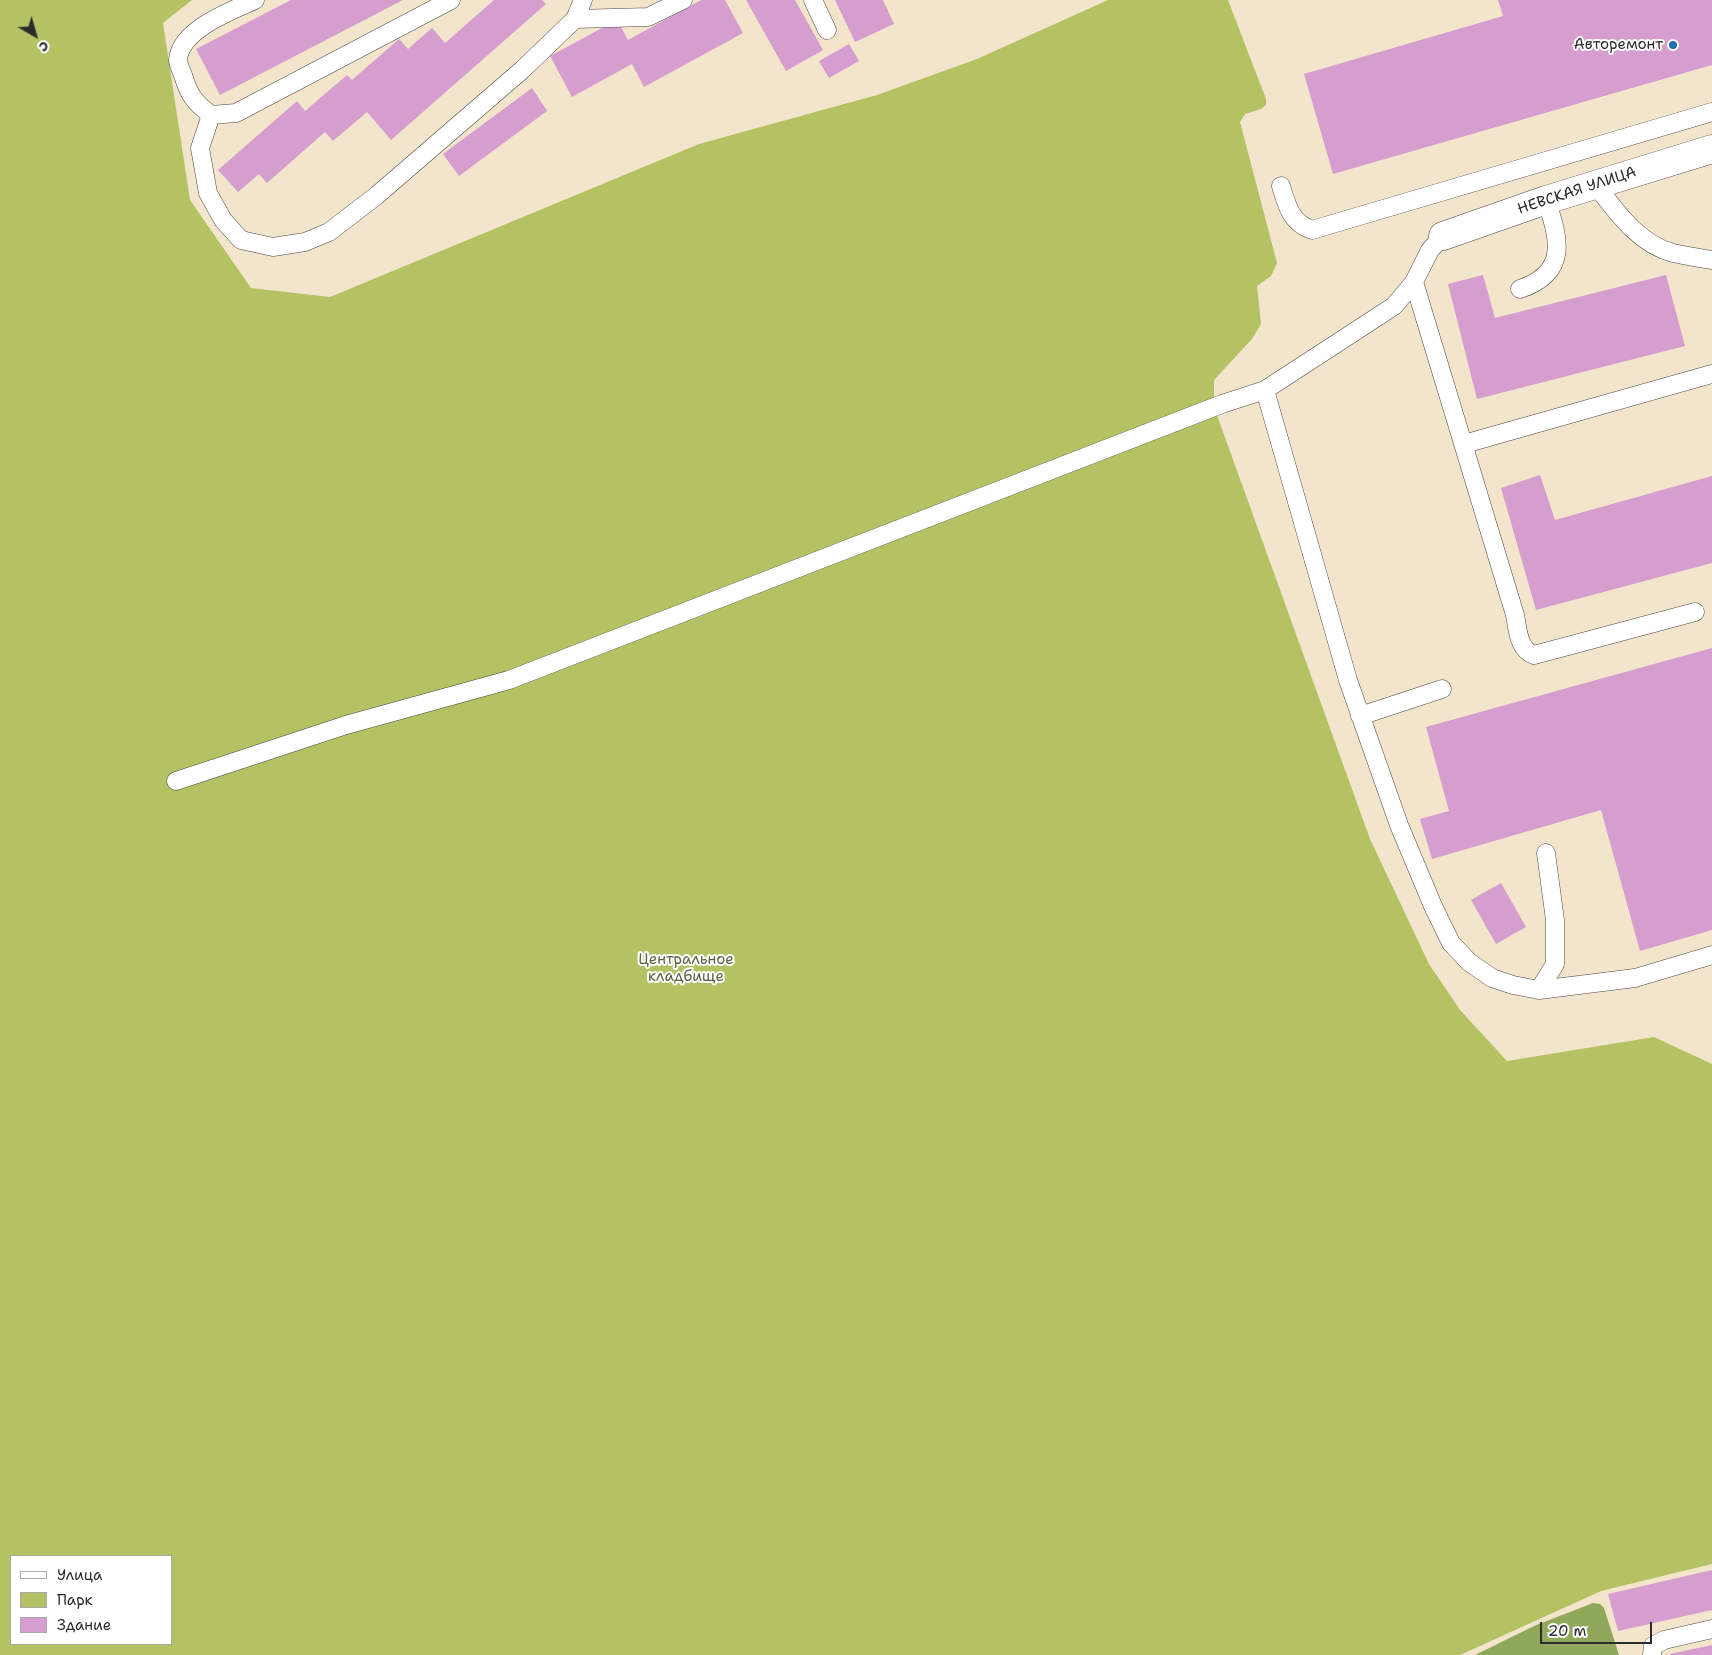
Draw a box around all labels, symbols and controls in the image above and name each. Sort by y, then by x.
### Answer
north arrow [10,10,60,60]
place label: Авторемонт [1574,36,1663,54]
text: С [35,37,53,57]
marker: Авторемонт [1667,39,1679,51]
street label: НЕВСКАЯ УЛИЦА [1515,163,1639,219]
park label: Центральное кладбище [638,951,734,986]
legend [10,1555,172,1645]
text: Улица [57,1565,102,1585]
text: Парк [57,1590,93,1610]
scale bar [1542,1612,1654,1644]
text: Здание [57,1615,111,1635]
text: 20 m [1548,1621,1587,1641]

